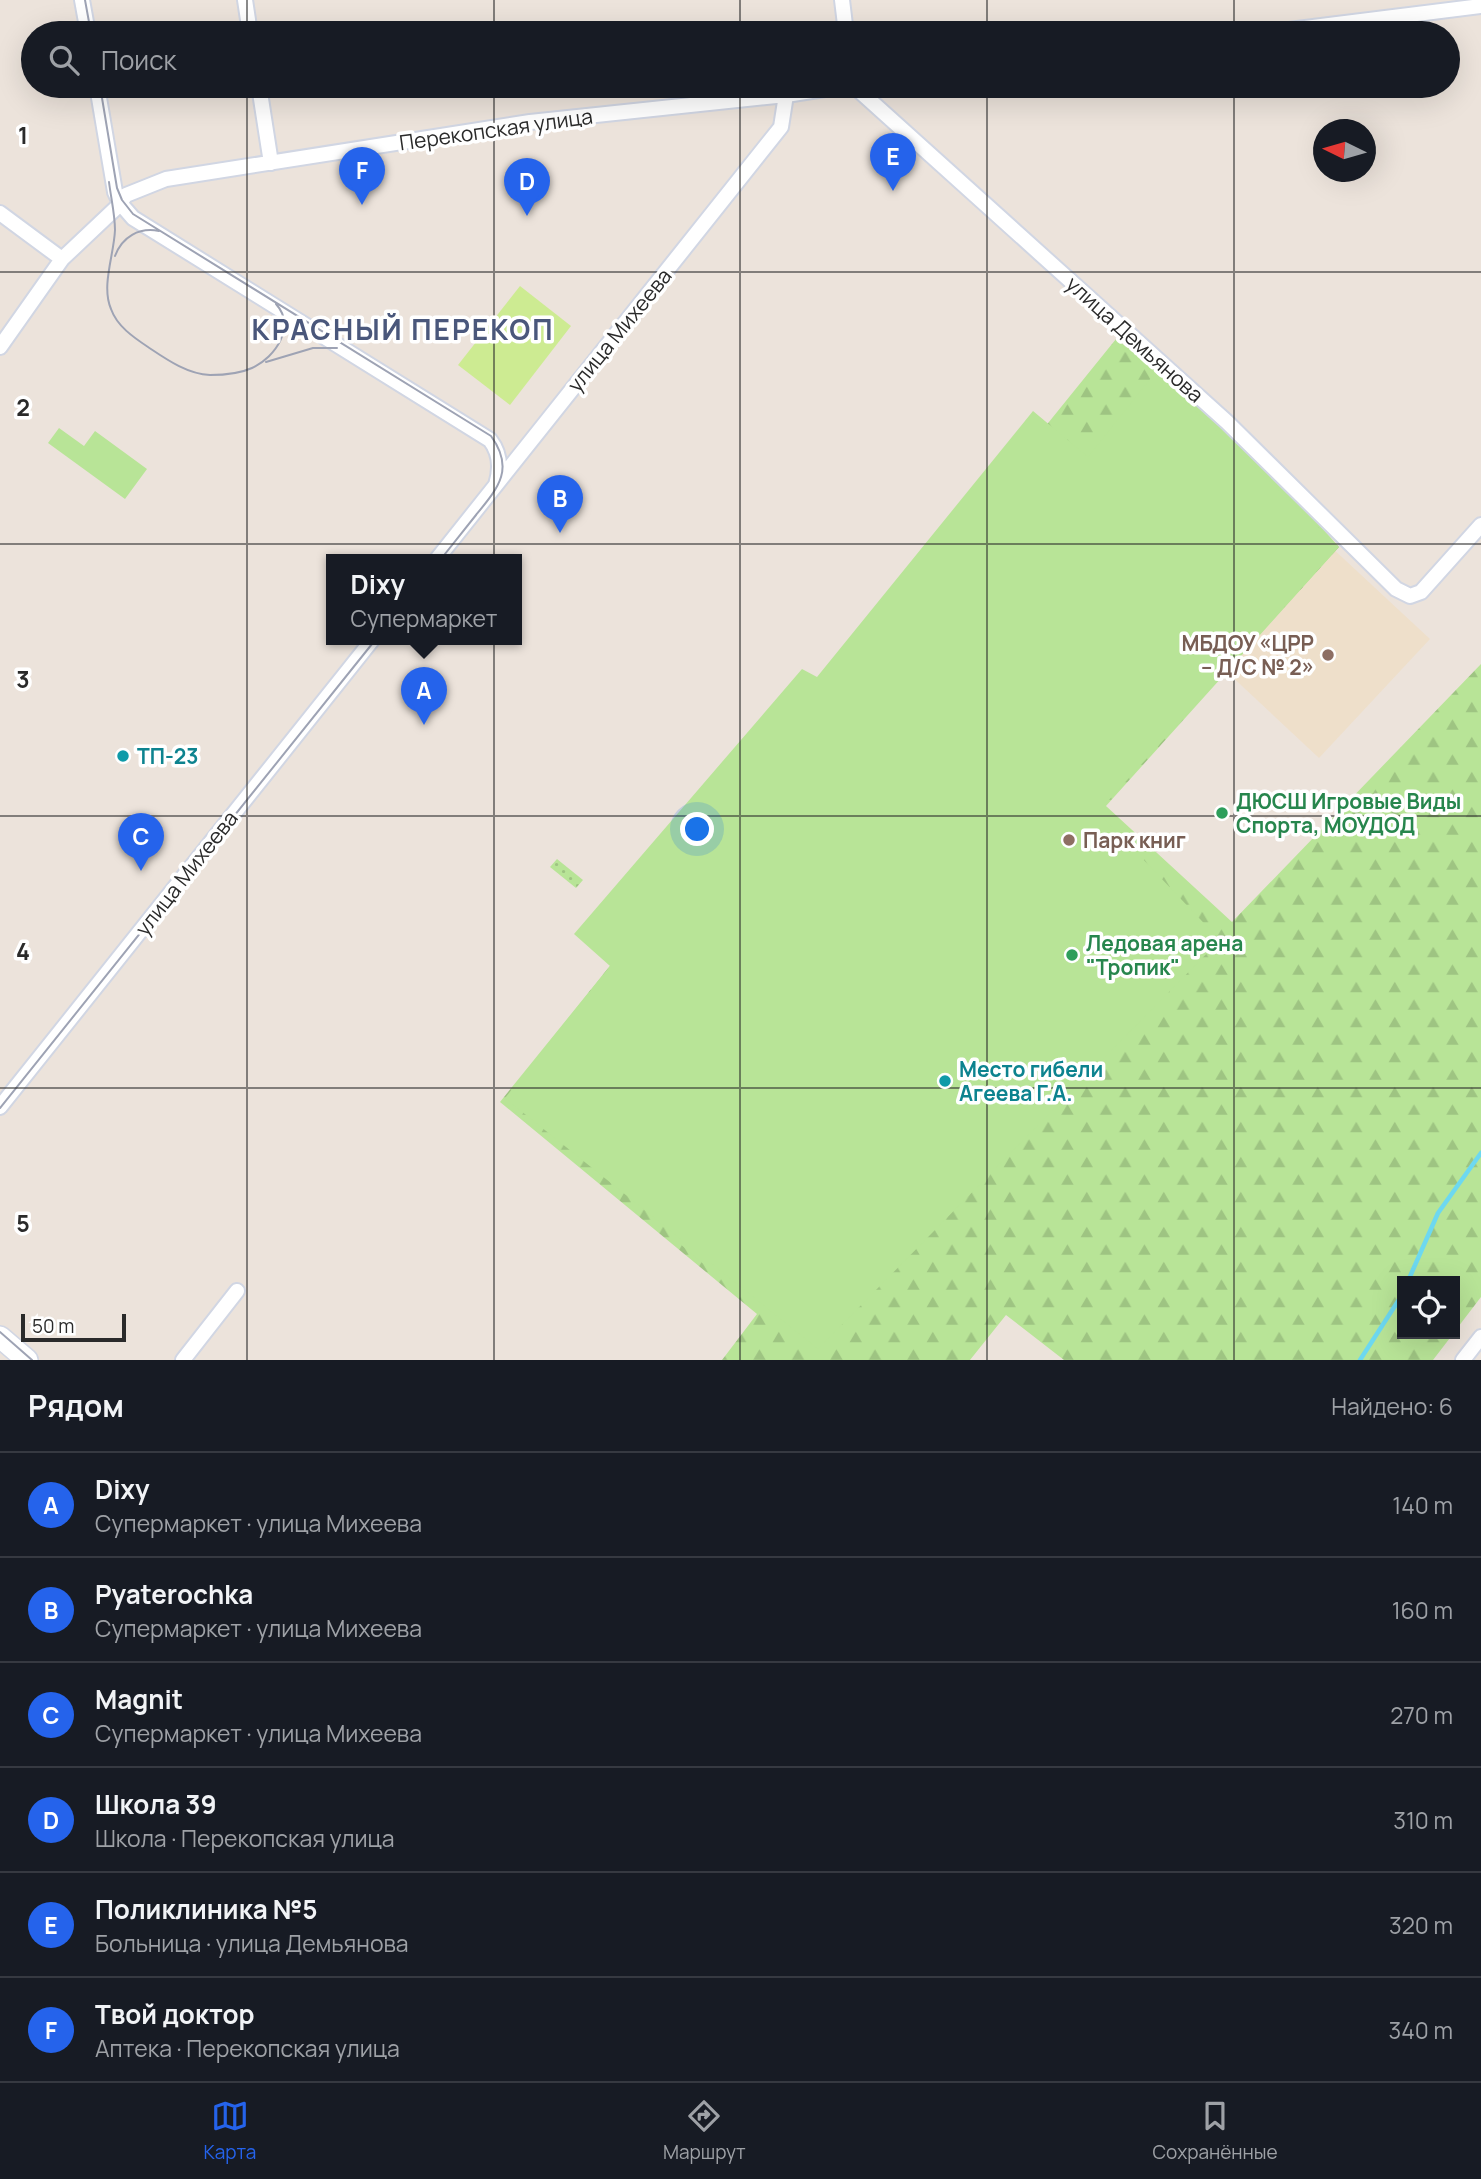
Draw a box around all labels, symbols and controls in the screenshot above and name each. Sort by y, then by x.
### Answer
search box [21,21,1460,98]
icon: search [45,41,83,79]
text: Поиск [101,42,176,78]
street label: Перекопская улица [398,102,594,156]
text: 1 [18,119,28,151]
north arrow [1313,119,1376,182]
pin: E [870,133,916,191]
pin: F [339,147,385,205]
pin: D [504,158,550,216]
street label: улица Михеева [561,262,677,398]
street label: улица Демьянова [1060,270,1210,408]
district label: КРАСНЫЙ ПЕРЕКОП [252,310,554,348]
text: 2 [16,391,30,423]
pin: B [537,475,583,533]
popup [326,554,522,645]
text: Dixy [351,566,405,602]
text: Супермаркет [351,602,497,634]
place label: МБДОУ «ЦРР – Д/С № 2» [1182,629,1314,681]
marker: МБДОУ «ЦРР – Д/С № 2» [1320,647,1336,663]
text: 3 [16,663,30,695]
pin: A [401,667,447,725]
place label: ТП-23 [137,742,198,770]
marker: ТП-23 [115,748,131,764]
place label: ДЮСШ Игровые Виды Спорта, МОУДОД [1236,787,1461,839]
street label: улица Михеева [128,805,244,941]
marker: ДЮСШ Игровые Виды Спорта, МОУДОД [1214,805,1230,821]
your location [680,812,714,846]
pin: C [118,813,164,871]
place label: Парк книг [1083,826,1186,854]
marker: Парк книг [1061,832,1077,848]
place label: Ледовая арена "Тропик" [1086,929,1243,981]
text: 4 [16,935,30,967]
marker: Ледовая арена "Тропик" [1064,947,1080,963]
place label: Место гибели Агеева Г.А. [959,1055,1103,1107]
marker: Место гибели Агеева Г.А. [937,1073,953,1089]
text: 5 [16,1207,30,1239]
map controls [1397,1276,1460,1339]
button: locate [1397,1276,1460,1339]
scale bar [21,1311,126,1343]
text: 50 m [32,1313,74,1339]
text: Рядом [28,1385,124,1426]
text: Найдено: 6 [1331,1390,1453,1422]
text: Dixy [95,1471,149,1507]
text: A [43,1489,59,1521]
text: 140 m [1392,1489,1453,1521]
text: Супермаркет · улица Михеева [95,1507,422,1539]
text: Pyaterochka [95,1576,253,1612]
text: B [44,1594,58,1626]
text: 160 m [1392,1594,1453,1626]
text: Супермаркет · улица Михеева [95,1612,422,1644]
text: Magnit [95,1681,183,1717]
text: C [43,1699,60,1731]
text: 270 m [1390,1699,1453,1731]
text: Супермаркет · улица Михеева [95,1717,422,1749]
text: Школа 39 [95,1786,217,1822]
text: D [43,1804,59,1836]
text: 310 m [1393,1804,1453,1836]
text: Школа · Перекопская улица [95,1822,395,1854]
text: Поликлиника №5 [95,1891,318,1927]
text: E [44,1909,58,1941]
text: 320 m [1389,1909,1453,1941]
text: Больница · улица Демьянова [95,1927,409,1959]
text: Твой доктор [95,1996,255,2032]
text: F [45,2014,57,2046]
text: 340 m [1389,2014,1453,2046]
text: Аптека · Перекопская улица [95,2032,400,2064]
tab: Карта [203,2097,256,2165]
tab: Маршрут [663,2097,746,2165]
tab: Сохранённые [1153,2097,1278,2165]

